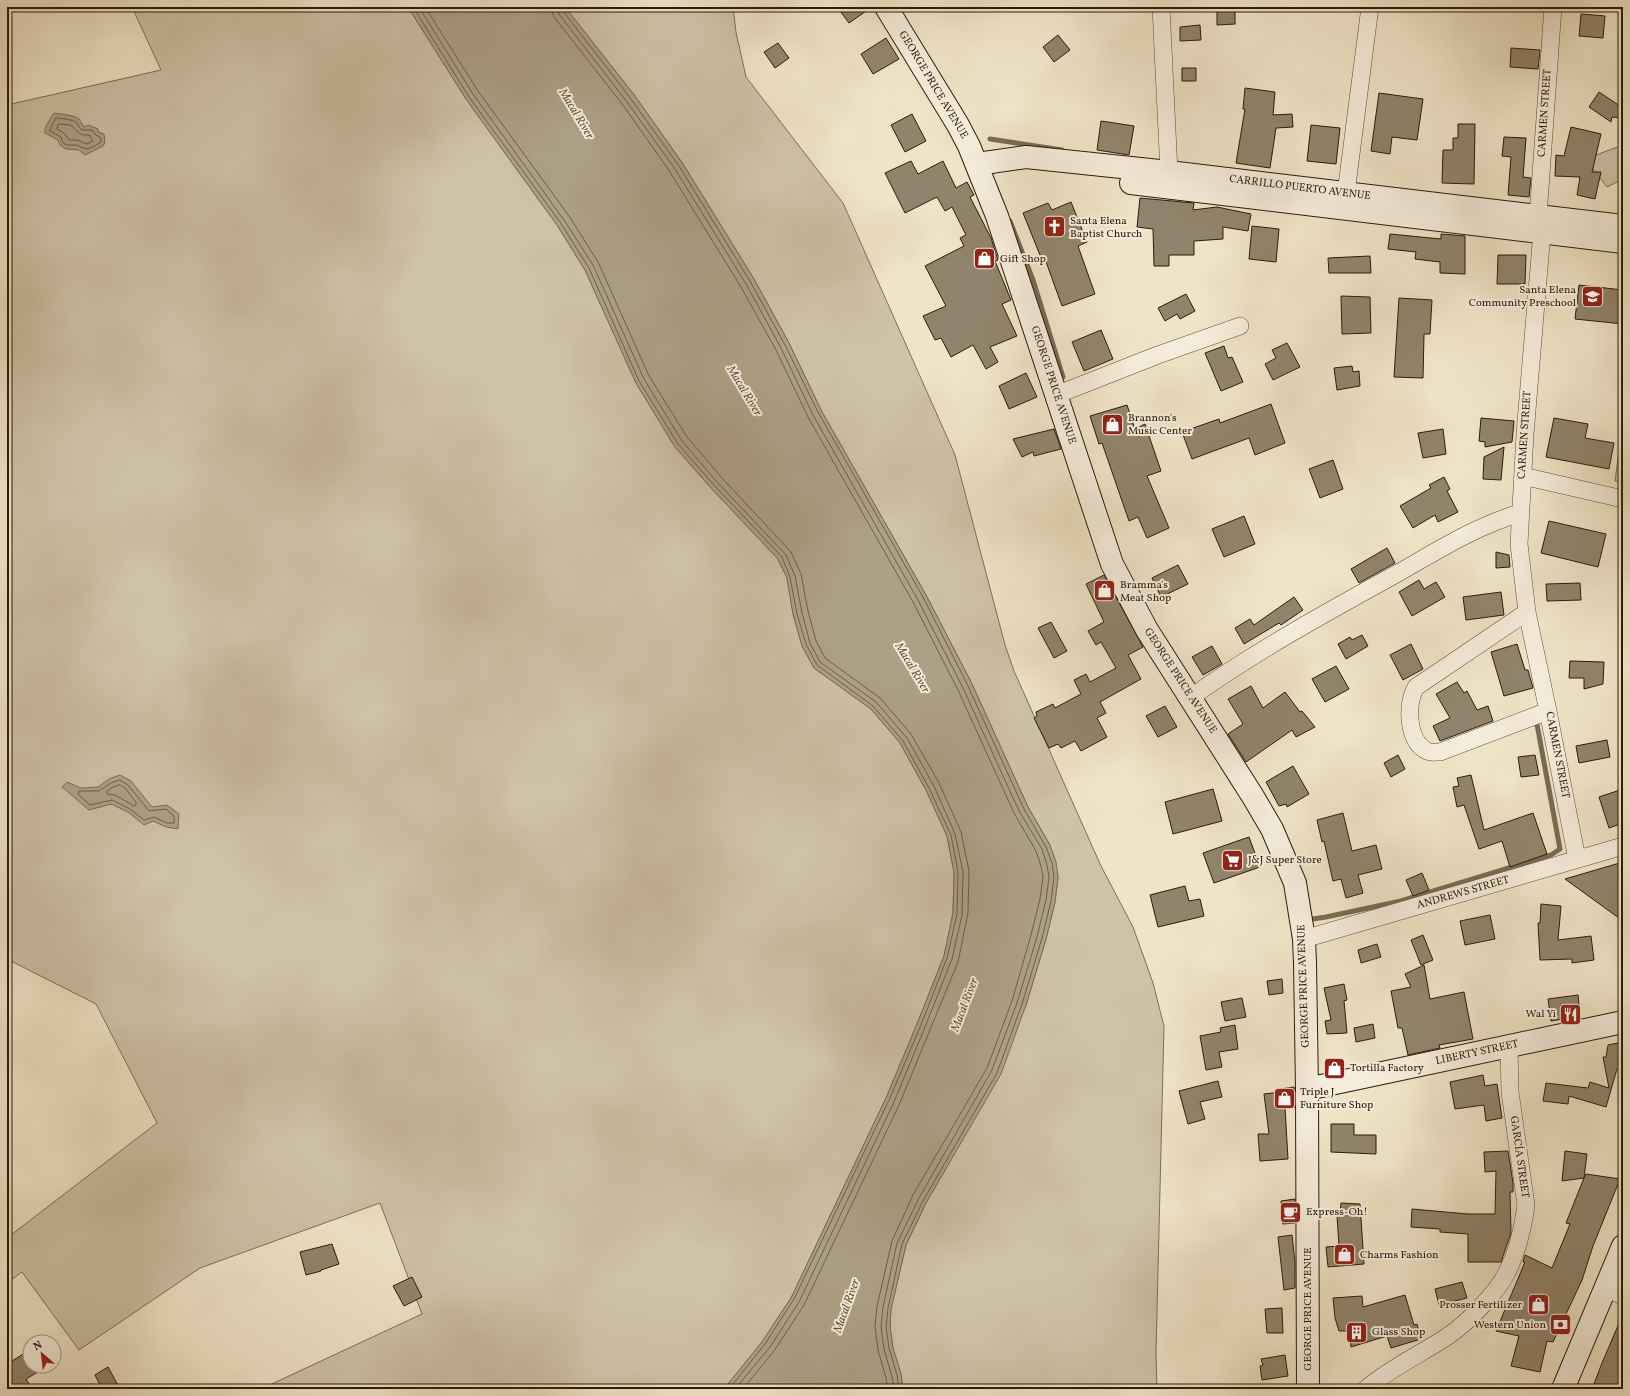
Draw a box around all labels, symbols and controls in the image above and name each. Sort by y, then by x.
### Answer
street label: GEORGE PRICE AVENUE [895,28,971,142]
street label: CARMEN STREET [1534,68,1556,158]
water label: Macal River [554,85,598,143]
street label: CARRILLO PUERTO AVENUE [1228,172,1372,204]
church icon: Santa Elena Baptist Church [1042,214,1068,240]
place label: Santa Elena Baptist Church [1070,214,1143,242]
shop icon: Gift Shop [971,246,997,272]
place label: Gift Shop [1000,252,1046,267]
place label: Santa Elena Community Preschool [1469,283,1577,311]
school or university icon: Santa Elena Community Preschool [1579,283,1605,309]
street label: GEORGE PRICE AVENUE [1027,324,1079,446]
water label: Macal River [722,362,766,420]
street label: CARMEN STREET [1514,390,1536,480]
shop icon: Brannon's Music Center [1100,411,1126,437]
place label: Brannon's Music Center [1128,411,1192,439]
shop icon: Bramma's Meat Shop [1091,578,1117,604]
place label: Bramma's Meat Shop [1120,578,1171,606]
street label: GEORGE PRICE AVENUE [1140,625,1220,737]
water label: Macal River [890,639,934,697]
street label: CARMEN STREET [1541,710,1573,800]
supermarket icon: J&J Super Store [1219,847,1245,873]
place label: J&J Super Store [1248,853,1322,868]
street label: ANDREWS STREET [1415,872,1512,913]
street label: GEORGE PRICE AVENUE [1294,924,1314,1048]
water label: Macal River [947,975,983,1035]
restaurant icon: Wal Yi [1558,1001,1584,1027]
place label: Wal Yi [1526,1007,1556,1022]
street label: LIBERTY STREET [1434,1037,1520,1069]
shop icon: Tortilla Factory [1322,1055,1348,1081]
place label: Tortilla Factory [1350,1061,1424,1076]
shop icon: Triple J Furniture Shop [1271,1085,1297,1111]
place label: Triple J Furniture Shop [1300,1085,1373,1113]
street label: GARCÍA STREET [1506,1115,1532,1200]
cafe icon: Express-Oh! [1278,1199,1304,1225]
place label: Express-Oh! [1306,1205,1368,1220]
shop icon: Charms Fashion [1332,1242,1358,1268]
street label: GEORGE PRICE AVENUE [1301,1247,1316,1371]
place label: Charms Fashion [1360,1248,1439,1263]
water label: Macal River [830,1276,864,1336]
shop icon: Prosser Fertilizer [1525,1292,1551,1318]
place label: Prosser Fertilizer [1439,1298,1522,1313]
bank icon: Western Union [1548,1312,1574,1338]
place label: Western Union [1474,1318,1546,1333]
building icon: Glass Shop [1343,1319,1369,1345]
place label: Glass Shop [1372,1325,1425,1340]
north arrow [22,1334,62,1374]
text: N [31,1338,45,1355]

